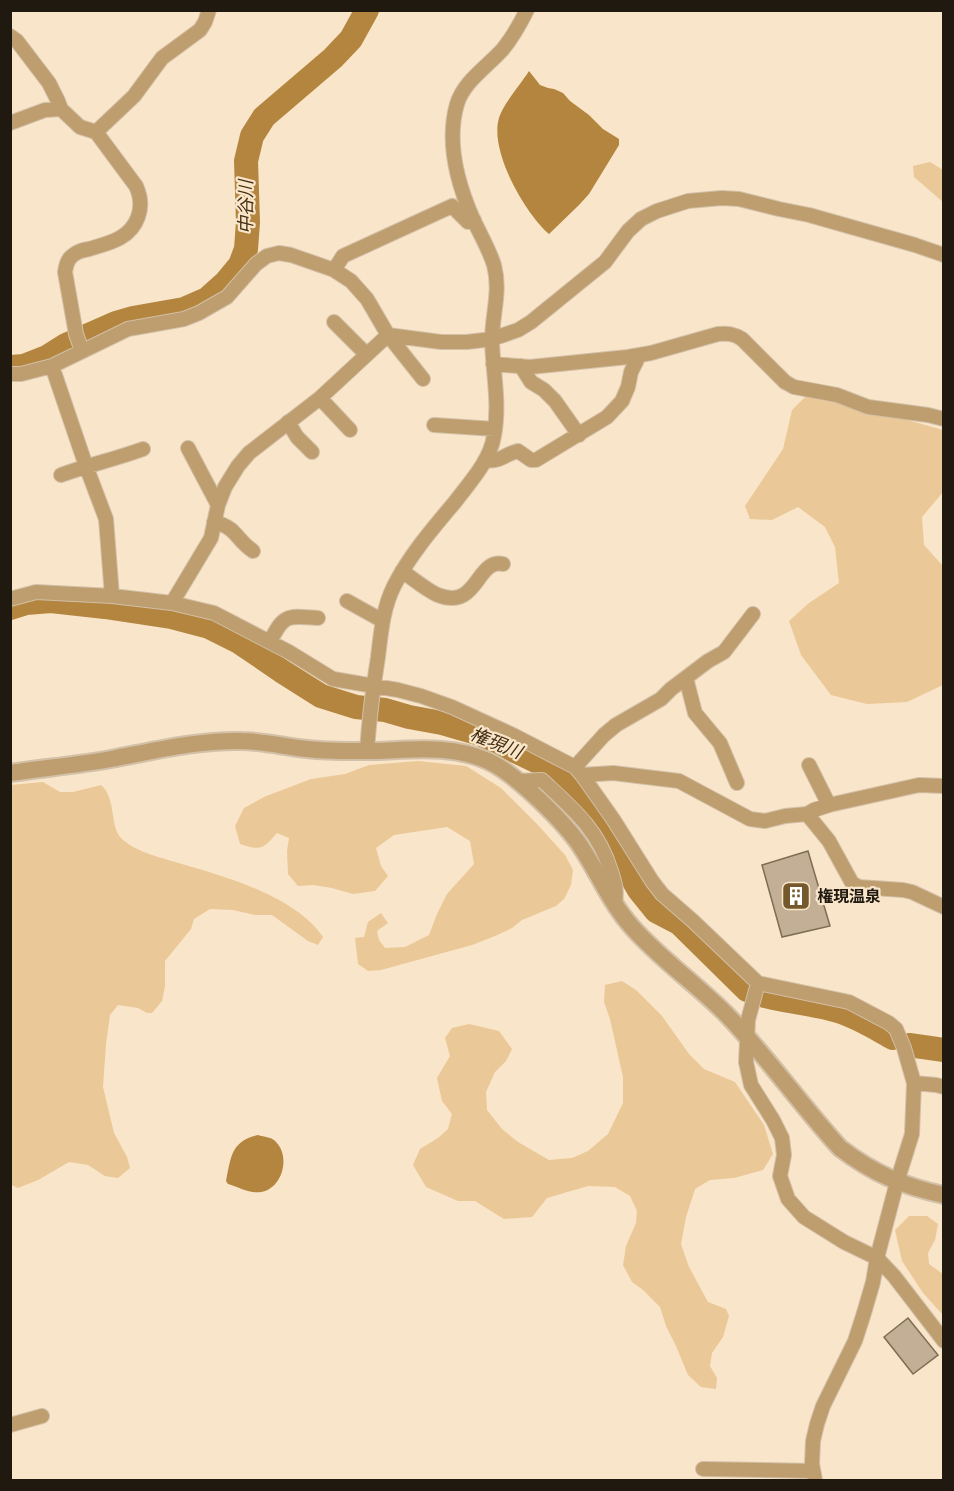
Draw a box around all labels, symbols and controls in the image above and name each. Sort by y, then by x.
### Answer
water label: 中谷川 [236,178,256,234]
water label: 権現川 [467,724,527,763]
building icon: 権現温泉 [780,880,812,912]
place label: 権現温泉 [817,887,881,905]

